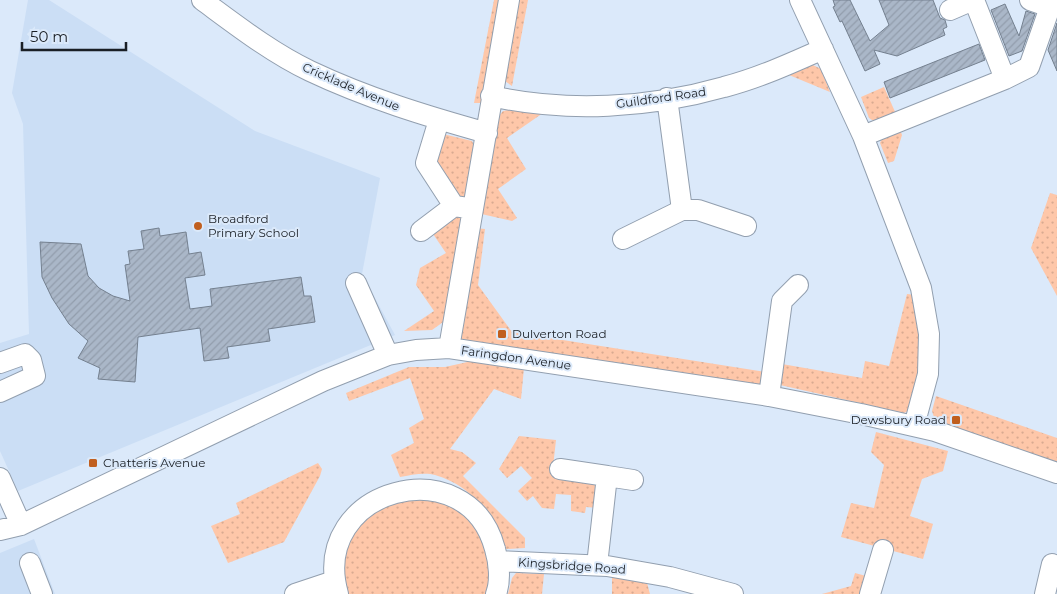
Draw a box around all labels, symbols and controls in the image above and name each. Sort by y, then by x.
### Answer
scale bar [22,20,126,52]
text: 50 m [30,27,68,46]
street label: Cricklade Avenue [300,59,402,114]
street label: Guildford Road [615,84,707,111]
place label: Broadford Primary School [208,211,299,240]
marker: Broadford Primary School [192,220,204,232]
place label: Dulverton Road [512,326,607,341]
marker: Dulverton Road [496,328,508,340]
street label: Faringdon Avenue [460,342,572,373]
place label: Dewsbury Road [851,412,946,427]
marker: Dewsbury Road [950,414,962,426]
place label: Chatteris Avenue [103,455,206,470]
marker: Chatteris Avenue [87,457,99,469]
street label: Kingsbridge Road [518,554,627,577]

